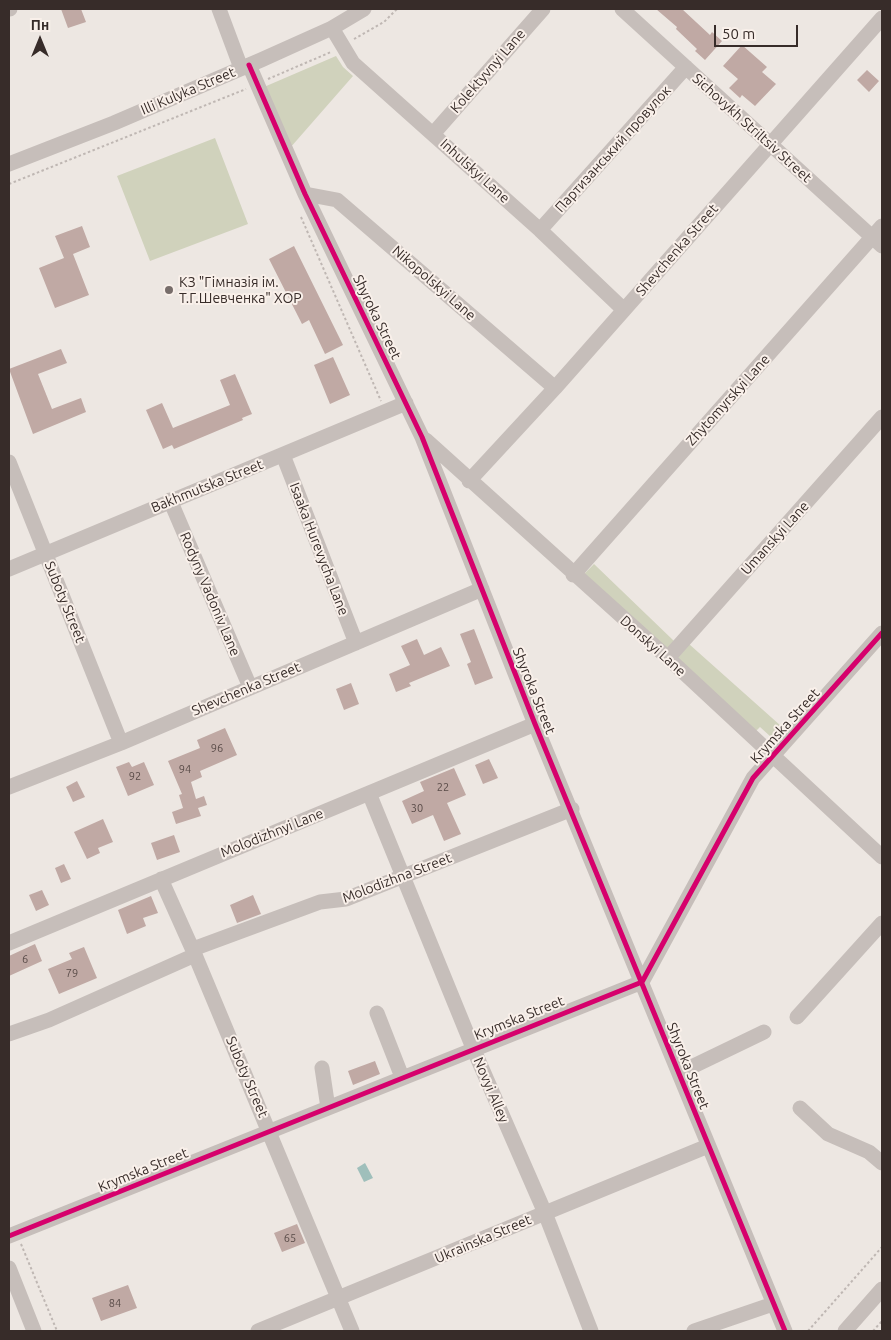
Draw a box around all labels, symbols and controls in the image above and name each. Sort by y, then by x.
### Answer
north arrow [15,15,65,65]
scale bar [716,15,800,47]
text: Пн [31,17,49,33]
text: 50 m [722,25,755,42]
street label: Kolektyvnyi Lane [447,26,529,116]
street label: Illi Kulyka Street [138,64,238,118]
street label: Sichovykh Striltsiv Street [689,70,815,186]
street label: Партизанський провулок [552,82,674,216]
street label: Inhulskyi Lane [437,135,513,207]
street label: Shevchenka Street [632,200,722,300]
street label: Nikopolskyi Lane [389,242,479,324]
street label: Shyroka Street [349,272,405,362]
place label: КЗ "Гімназія ім. Т.Г.Шевченка" ХОР [179,274,302,306]
marker: КЗ "Гімназія ім. Т.Г.Шевченка" ХОР [163,284,175,296]
street label: Zhytomyrskyi Lane [683,351,773,449]
street label: Bakhmutska Street [149,456,265,516]
street label: Isaaka Hurevycha Lane [286,480,352,618]
street label: Umanskyi Lane [738,498,812,578]
street label: Rodyny Vadoniv Lane [176,529,244,659]
street label: Suboty Street [41,559,89,645]
street label: Donskyi Lane [617,612,689,680]
street label: Shyroka Street [509,645,559,737]
street label: Shevchenka Street [189,658,303,720]
street label: Krymska Street [747,685,823,767]
house number: 96 [211,741,223,755]
house number: 94 [179,762,191,776]
house number: 92 [129,769,141,783]
house number: 22 [437,780,449,794]
house number: 30 [411,801,423,815]
street label: Molodizhnyi Lane [218,805,326,861]
street label: Molodizhna Street [340,849,454,907]
house number: 6 [22,952,28,966]
house number: 79 [66,966,78,980]
street label: Krymska Street [472,992,566,1044]
street label: Shyroka Street [663,1020,713,1112]
street label: Suboty Street [222,1034,272,1120]
street label: Novyi Alley [470,1055,512,1125]
street label: Krymska Street [96,1144,190,1196]
street label: Ukrainska Street [432,1211,534,1267]
house number: 65 [284,1231,296,1245]
house number: 84 [109,1296,121,1310]

